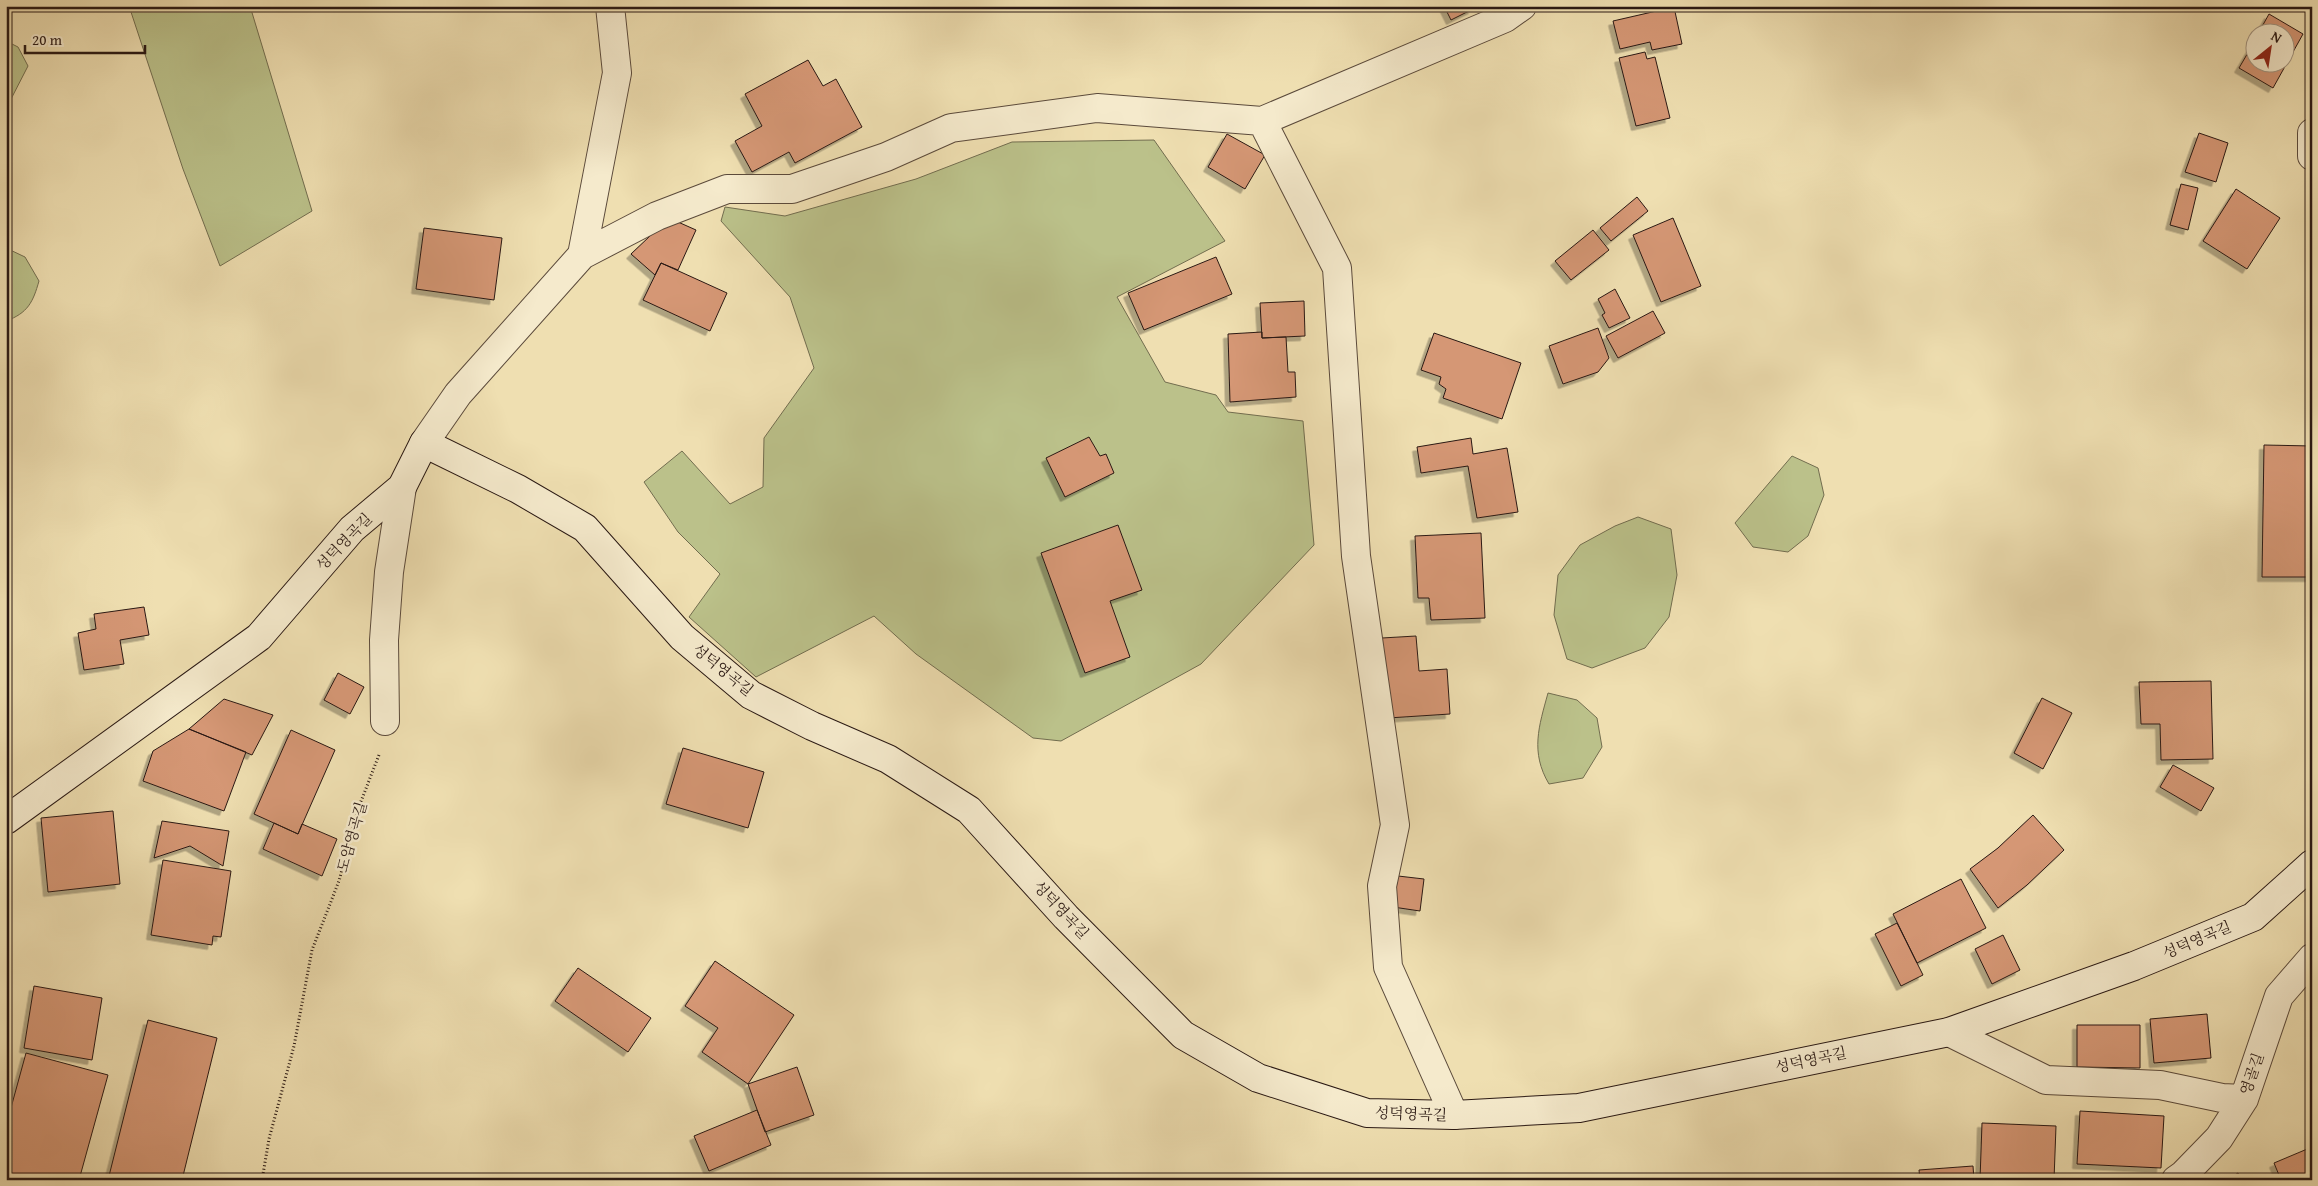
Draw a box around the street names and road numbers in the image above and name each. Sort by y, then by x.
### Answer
street label: 성덕영곡길 [311,508,376,575]
street label: 성덕영곡길 [689,639,758,701]
street label: 도암영곡길 [331,799,372,875]
street label: 성덕영곡길 [1029,876,1094,943]
street label: 성덕영곡길 [2159,916,2234,963]
street label: 성덕영곡길 [1773,1042,1849,1077]
street label: 영골길 [2235,1050,2269,1098]
street label: 성덕영곡길 [1374,1102,1448,1125]

